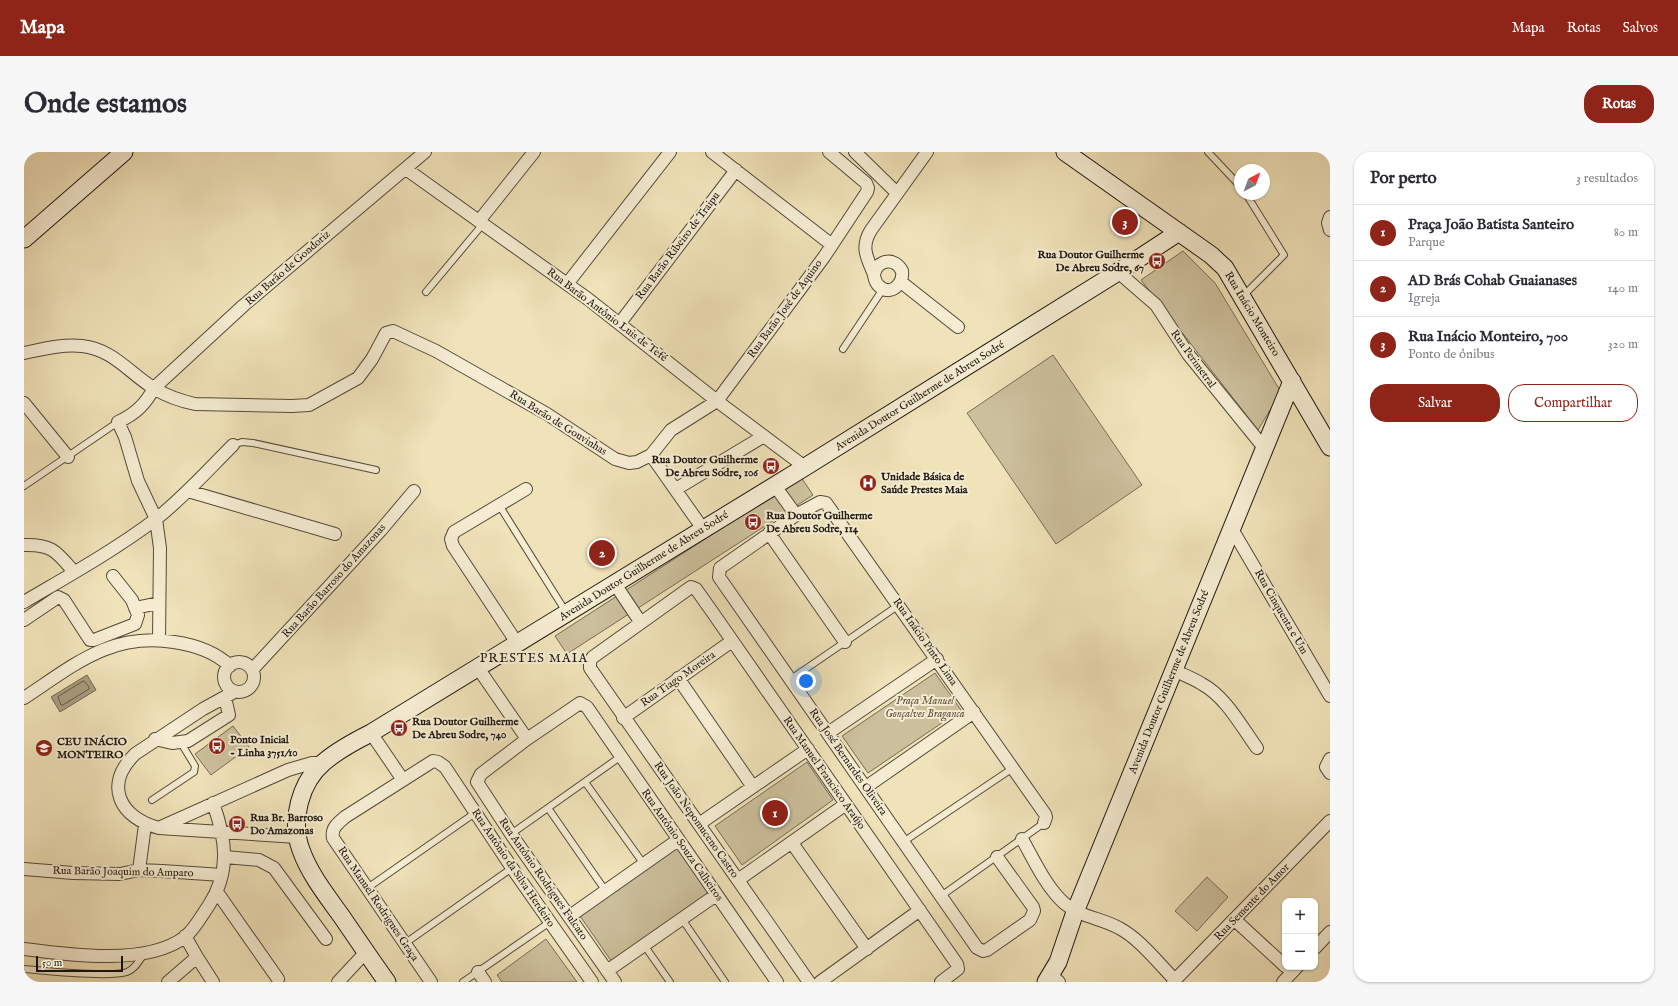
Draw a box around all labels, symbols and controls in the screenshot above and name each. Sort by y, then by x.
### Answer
text: Mapa [20,16,65,40]
text: Mapa [1512,19,1545,37]
text: Rotas [1567,19,1601,37]
text: Salvos [1623,19,1658,37]
button: Rotas [1584,85,1654,123]
text: Onde estamos [24,87,187,122]
north arrow [1234,164,1270,200]
text: Por perto [1370,168,1437,189]
text: 3 resultados [1576,170,1638,187]
street label: Rua Barão Ribeiro de Traipu [633,189,723,303]
pin: 3 [1112,207,1138,237]
text: Praça João Batista Santeiro [1408,215,1574,234]
text: 1 [1381,224,1385,241]
text: 80 m [1614,224,1638,241]
street label: Rua Barão de Gondoriz [243,227,333,309]
text: Parque [1408,234,1445,251]
place label: Rua Doutor Guilherme De Abreu Sodre, 67 [1038,248,1144,275]
bus stop icon: Rua Doutor Guilherme De Abreu Sodre, 67 [1147,251,1167,271]
street label: Rua Barão José de Aquino [745,257,825,361]
street label: Rua Barão Antônio Luis de Tefé [544,265,670,365]
street label: Rua Inácio Monteiro [1221,269,1283,359]
text: AD Brás Cohab Guaianases [1408,271,1577,290]
text: 2 [1380,280,1386,297]
text: 140 m [1608,280,1638,297]
text: Igreja [1408,290,1440,307]
street label: Rua Perimetral [1167,327,1219,391]
text: Rua Inácio Monteiro, 700 [1408,327,1568,346]
text: 3 [1381,336,1385,353]
text: 320 m [1608,336,1638,353]
street label: Avenida Doutor Guilherme de Abreu Sodré [832,338,1007,455]
text: Ponto de ônibus [1408,346,1495,363]
button: Salvar [1370,384,1500,422]
button: Compartilhar [1508,384,1638,422]
street label: Rua Barão de Gouvinhas [507,387,609,459]
place label: Rua Doutor Guilherme De Abreu Sodre, 106 [652,453,759,480]
bus stop icon: Rua Doutor Guilherme De Abreu Sodre, 106 [761,456,781,476]
place label: Unidade Básica de Saúde Prestes Maia [880,470,968,497]
hospital icon: Unidade Básica de Saúde Prestes Maia [858,473,878,493]
street label: Avenida Doutor Guilherme de Abreu Sodré [556,508,731,625]
place label: Rua Doutor Guilherme De Abreu Sodre, 114 [766,509,873,536]
bus stop icon: Rua Doutor Guilherme De Abreu Sodre, 114 [743,512,763,532]
street label: Rua Barão Barroso do Amazonas [279,521,389,641]
pin: 2 [589,538,615,568]
street label: Rua Cinquenta e Um [1251,567,1311,657]
street label: Avenida Doutor Guilherme de Abreu Sodré [1125,588,1212,777]
street label: Rua Inácio Pinto Lima [890,596,961,689]
street label: Rua Tiago Moreira [638,648,718,710]
district label: PRESTES MAIA [480,650,588,667]
your location [796,671,816,691]
park label: Praça Manuel Gonçalves Braganca [885,694,965,722]
street label: Rua José Bernardes Oliveira [806,706,890,818]
street label: Rua Manuel Francisco Araújo [780,714,868,832]
place label: Rua Doutor Guilherme De Abreu Sodre, 740 [412,715,519,742]
bus stop icon: Rua Doutor Guilherme De Abreu Sodre, 740 [389,718,409,738]
place label: Ponto Inicial - Linha 3751/10 [230,733,298,760]
place label: CEU INÁCIO MONTEIRO [57,734,127,762]
bus stop icon: Ponto Inicial - Linha 3751/10 [207,736,227,756]
school or university icon: CEU INÁCIO MONTEIRO [34,738,54,758]
street label: Rua João Nepomuceno Castro [650,759,742,881]
street label: Rua Antônio Souza Calheiros [638,786,726,904]
pin: 1 [762,798,788,828]
street label: Rua Antônio da Silva Herdeiro [468,806,558,930]
place label: Rua Br. Barroso Do Amazonas [250,811,323,838]
bus stop icon: Rua Br. Barroso Do Amazonas [227,814,247,834]
street label: Rua Antônio Rodrigues Fulcato [495,815,591,943]
street label: Rua Manuel Rodrigues Graça [334,844,422,964]
street label: Rua Semente do Amor [1211,860,1293,944]
street label: Rua Barão Joaquim do Amparo [52,864,194,880]
map controls [1282,898,1318,970]
button: + [1282,898,1318,934]
button: − [1282,934,1318,970]
scale bar [36,954,123,973]
text: 50 m [42,956,62,970]

